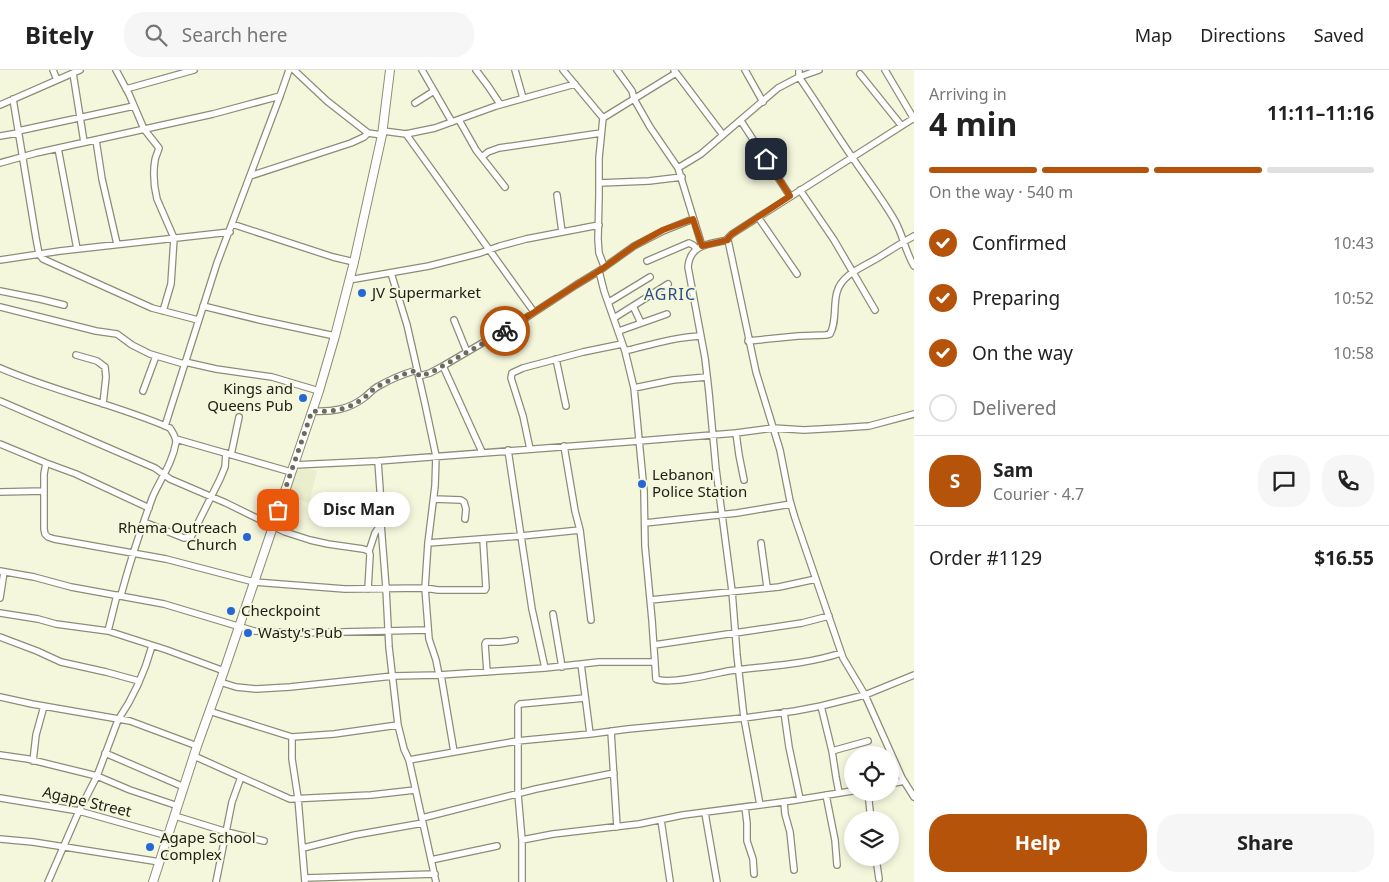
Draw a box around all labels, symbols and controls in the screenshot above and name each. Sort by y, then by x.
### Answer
search box [124,12,474,57]
text: Bitely [25,18,94,51]
icon: search [142,21,170,49]
text: Search here [182,22,287,48]
text: Map [1135,23,1172,47]
text: Directions [1200,23,1286,47]
text: Saved [1314,23,1364,47]
text: Arriving in [929,83,1007,105]
text: 11:11–11:16 [1267,100,1374,126]
text: 4 min [929,102,1017,145]
pin [745,138,787,180]
icon: home [752,145,780,173]
text: On the way · 540 m [929,181,1073,203]
icon: check [929,229,957,257]
text: Confirmed [972,230,1067,256]
text: 10:43 [1333,232,1374,254]
place label: JV Supermarket [370,282,481,302]
district label: AGRIC [644,283,696,305]
icon: check [929,284,957,312]
text: Preparing [972,285,1060,311]
marker: JV Supermarket [356,287,368,299]
text: 10:52 [1333,287,1374,309]
courier [480,306,530,356]
icon: bike [491,317,519,345]
icon: check [929,339,957,367]
text: On the way [972,340,1073,366]
text: 10:58 [1333,342,1374,364]
place label: Kings and Queens Pub [207,378,293,415]
marker: Kings and Queens Pub [297,392,309,404]
text: Delivered [972,395,1057,421]
button: chat [1258,455,1310,507]
button: phone [1322,455,1374,507]
text: Sam [993,457,1033,483]
place label: Lebanon Police Station [652,464,747,501]
text: S [950,468,960,494]
marker: Lebanon Police Station [636,478,648,490]
text: Courier · 4.7 [993,483,1084,505]
pin [257,489,299,531]
callout: Disc Man [308,492,410,528]
icon: bag [264,496,292,524]
text: Disc Man [323,498,395,520]
place label: Rhema Outreach Church [118,517,237,554]
marker: Rhema Outreach Church [241,531,253,543]
text: Order #1129 [929,545,1042,571]
text: $16.55 [1314,545,1374,571]
place label: Checkpoint [241,600,321,620]
marker: Checkpoint [225,605,237,617]
place label: Wasty's Pub [258,622,343,642]
marker: Wasty's Pub [242,627,254,639]
map controls [844,746,899,866]
button: locate [844,746,899,801]
street label: Agape Street [41,781,134,821]
button: layers [844,811,899,866]
button: Help [929,814,1147,872]
button: Share [1157,814,1374,872]
place label: Agape School Complex [160,827,256,864]
marker: Agape School Complex [144,841,156,853]

